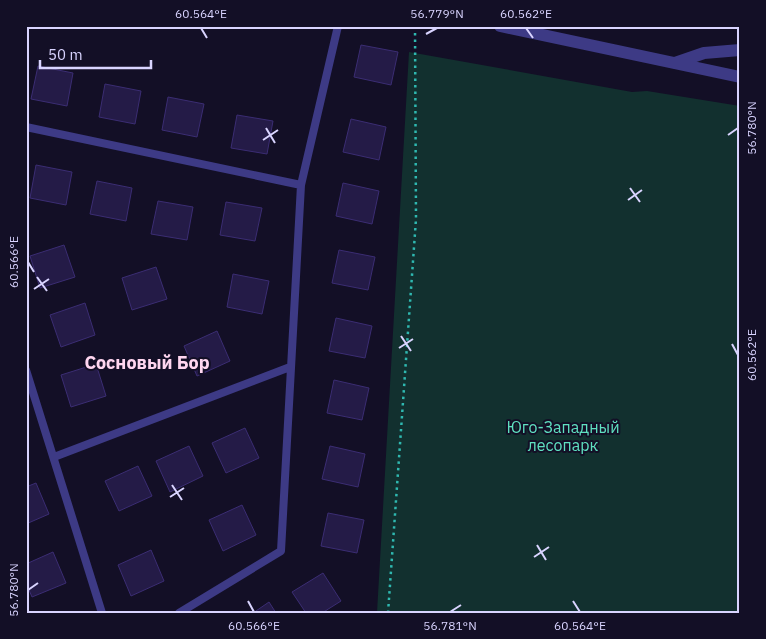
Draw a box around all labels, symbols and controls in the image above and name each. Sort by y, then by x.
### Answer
text: 60.564°E [175,6,227,21]
text: 56.779°N [410,6,464,21]
text: 60.562°E [500,6,552,21]
scale bar [40,38,151,70]
text: 50 m [48,45,83,64]
text: 56.780°N [744,101,759,155]
text: 60.566°E [6,236,21,288]
text: 60.562°E [744,329,759,381]
district label: Сосновый Бор [84,351,210,374]
park label: Юго-Западный лесопарк [506,417,620,455]
text: 56.780°N [6,563,21,617]
text: 60.566°E [228,618,280,633]
text: 56.781°N [423,618,477,633]
text: 60.564°E [554,618,606,633]

